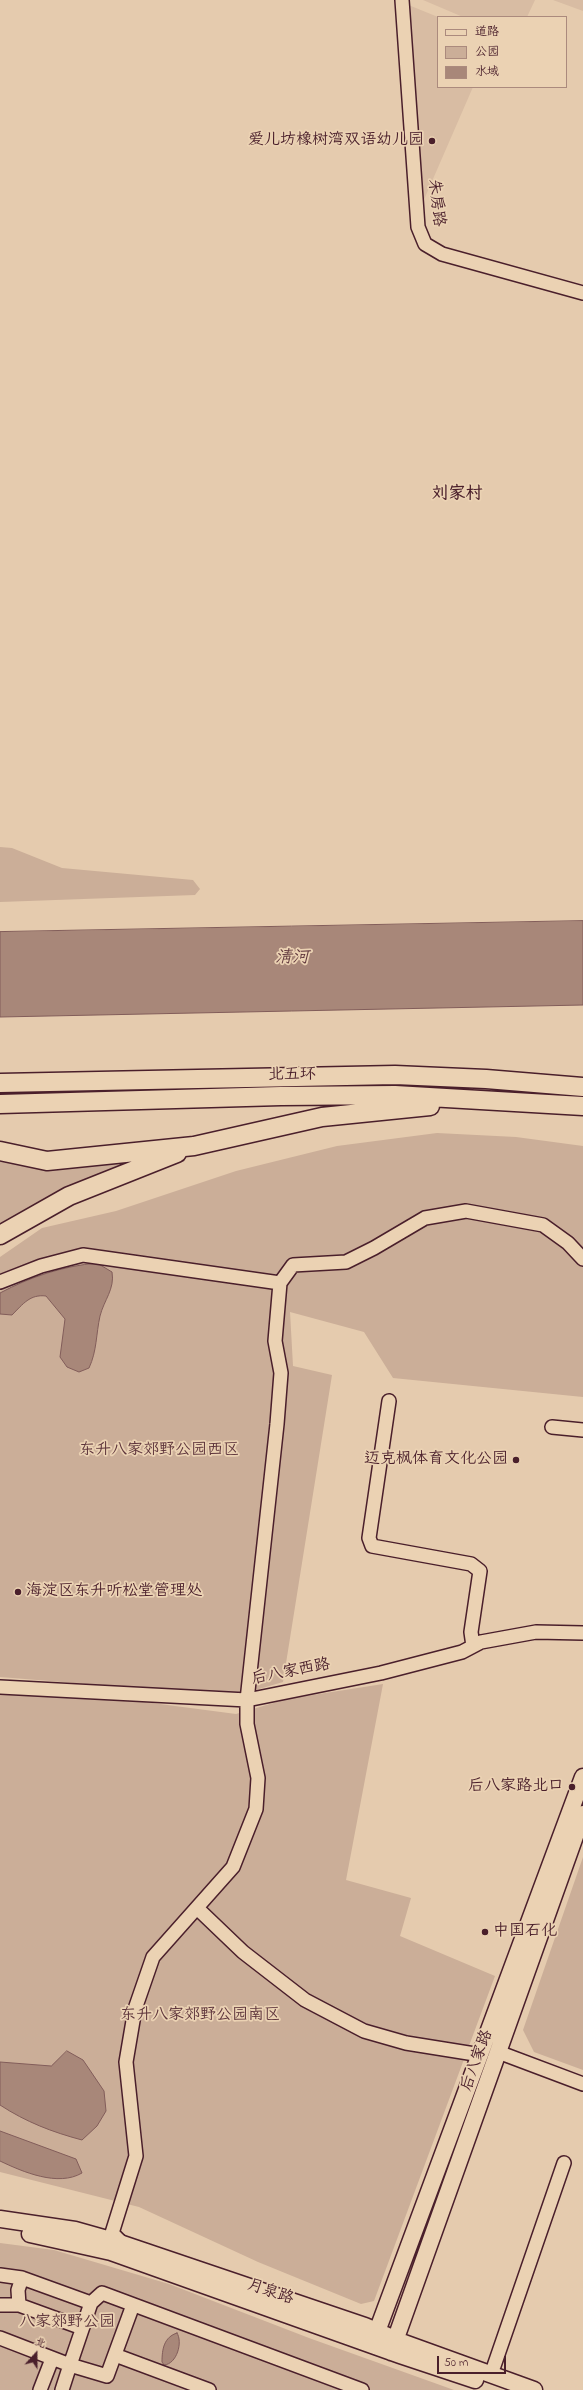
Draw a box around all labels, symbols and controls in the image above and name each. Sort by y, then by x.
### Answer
legend [437,16,567,88]
text: 道路 [475,23,499,41]
text: 公园 [475,43,499,61]
text: 水域 [475,63,499,81]
place label: 爱儿坊橡树湾双语幼儿园 [248,131,424,151]
marker: 爱儿坊橡树湾双语幼儿园 [427,136,437,146]
street label: 朱房路 [423,178,447,228]
district label: 刘家村 [432,485,482,505]
water label: 清河 [275,949,309,969]
street label: 北五环 [268,1066,316,1086]
park label: 东升八家郊野公园西区 [79,1441,239,1461]
place label: 迈克枫体育文化公园 [364,1450,508,1470]
marker: 迈克枫体育文化公园 [511,1455,521,1465]
place label: 海淀区东升听松堂管理处 [26,1582,202,1602]
marker: 海淀区东升听松堂管理处 [13,1587,23,1597]
street label: 后八家西路 [250,1656,332,1690]
place label: 后八家路北口 [468,1777,564,1797]
marker: 后八家路北口 [567,1782,577,1792]
place label: 中国石化 [493,1922,557,1942]
marker: 中国石化 [480,1927,490,1937]
park label: 东升八家郊野公园南区 [120,2006,280,2026]
street label: 后八家路 [458,2028,498,2094]
street label: 月泉路 [244,2276,296,2310]
park label: 八家郊野公园 [19,2313,115,2333]
text: 北 [32,2333,48,2352]
north arrow [16,2334,56,2374]
scale bar [439,2348,508,2374]
text: 50 m [444,2354,468,2372]

